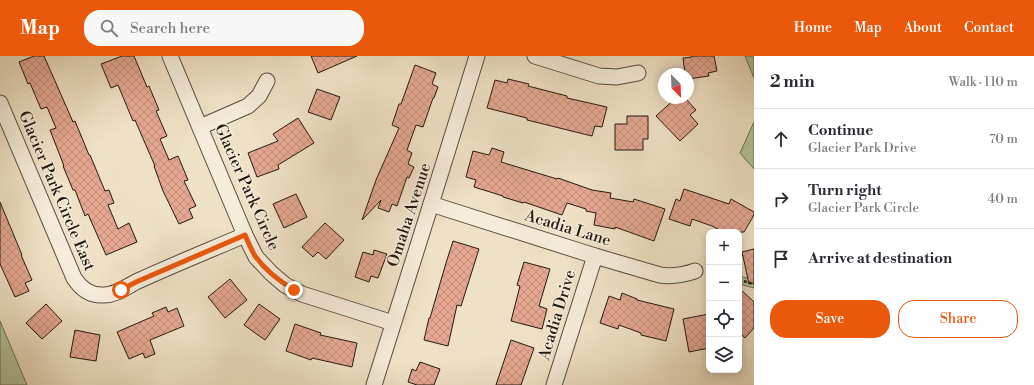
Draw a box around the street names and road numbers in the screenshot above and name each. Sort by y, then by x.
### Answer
street label: Glacier Park Circle East [14,108,100,274]
street label: Glacier Park Circle [210,121,284,253]
street label: Omaha Avenue [383,160,435,270]
street label: Acadia Lane [522,205,613,251]
street label: Acadia Drive [534,268,580,363]

